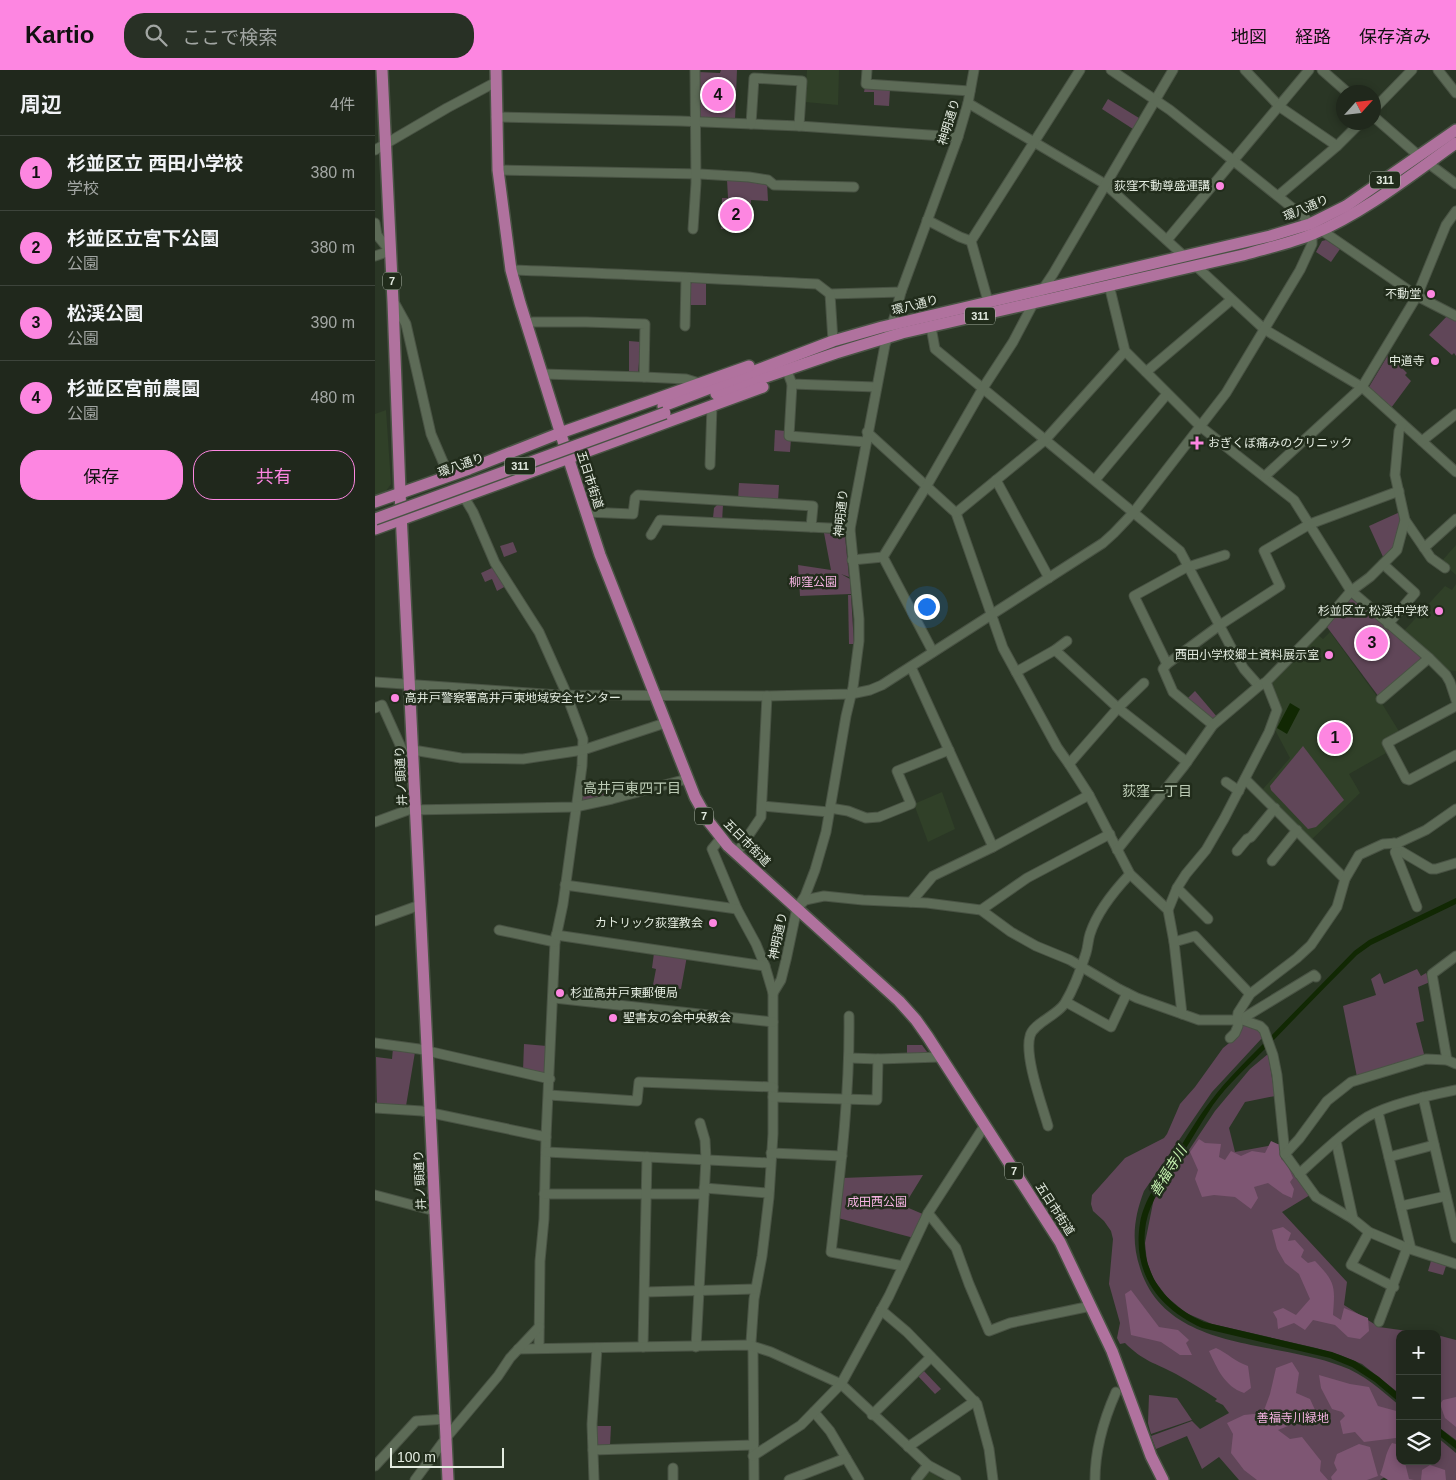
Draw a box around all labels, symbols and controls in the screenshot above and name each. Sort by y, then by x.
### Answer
search box [124,13,474,58]
text: Kartio [25,21,94,48]
icon: search [142,21,170,49]
text: ここで検索 [182,27,277,48]
text: 地図 [1231,27,1267,47]
text: 経路 [1295,27,1331,47]
text: 保存済み [1359,27,1431,47]
pin: 4 [702,76,734,114]
north arrow [1336,85,1381,130]
text: 周辺 [20,93,62,116]
text: 4件 [330,96,355,113]
street label: 神明通り [935,97,963,147]
text: 杉並区立 西田小学校 [67,153,243,174]
text: 1 [32,164,40,181]
text: 380 m [311,164,355,181]
road number: 311 [1370,172,1400,188]
place label: 荻窪不動尊盛運講 [1114,179,1210,193]
text: 学校 [67,180,99,197]
marker: 荻窪不動尊盛運講 [1214,180,1226,192]
street label: 環八通り [1281,192,1331,224]
pin: 2 [720,196,752,234]
text: 杉並区立宮下公園 [67,228,219,249]
text: 2 [32,239,40,256]
text: 380 m [311,239,355,256]
text: 公園 [67,255,99,272]
road number: 7 [383,272,401,290]
place label: 不動堂 [1385,287,1421,301]
marker: 不動堂 [1425,288,1437,300]
street label: 環八通り [890,292,940,318]
text: 松渓公園 [67,303,143,324]
road number: 311 [965,308,995,325]
text: 3 [32,314,40,331]
text: 390 m [311,314,355,331]
text: 公園 [67,330,99,347]
place label: 中道寺 [1389,354,1425,368]
marker: 中道寺 [1429,355,1441,367]
text: 杉並区宮前農園 [67,378,200,399]
text: 4 [32,389,40,406]
text: 480 m [311,389,355,406]
text: 公園 [67,405,99,422]
marker: おぎくぼ痛みのクリニック [1190,436,1204,450]
place label: おぎくぼ痛みのクリニック [1208,436,1352,450]
street label: 五日市街道 [574,449,606,511]
button: 保存 [20,450,183,500]
button: 共有 [193,450,355,500]
street label: 環八通り [436,450,486,480]
road number: 311 [505,458,535,474]
street label: 神明通り [832,488,850,538]
park label: 柳窪公園 [789,575,837,589]
your location [914,594,940,620]
place label: 杉並区立 松渓中学校 [1318,604,1429,618]
marker: 杉並区立 松渓中学校 [1433,605,1445,617]
pin: 3 [1356,624,1388,662]
place label: 西田小学校郷土資料展示室 [1175,648,1319,662]
marker: 西田小学校郷土資料展示室 [1323,649,1335,661]
place label: 高井戸警察署高井戸東地域安全センター [405,691,621,705]
marker: 高井戸警察署高井戸東地域安全センター [389,692,401,704]
pin: 1 [1319,719,1351,757]
street label: 井ノ頭通り [392,746,410,806]
district label: 高井戸東四丁目 [583,780,681,796]
district label: 荻窪一丁目 [1122,783,1192,799]
road number: 7 [695,808,713,824]
street label: 五日市街道 [721,817,773,869]
street label: 神明通り [766,911,790,961]
place label: カトリック荻窪教会 [595,916,703,930]
marker: カトリック荻窪教会 [707,917,719,929]
place label: 杉並高井戸東郵便局 [570,986,678,1000]
marker: 杉並高井戸東郵便局 [554,987,566,999]
place label: 聖書友の会中央教会 [623,1011,731,1025]
marker: 聖書友の会中央教会 [607,1012,619,1024]
water label: 善福寺川 [1146,1141,1191,1199]
street label: 井ノ頭通り [411,1150,429,1210]
road number: 7 [1005,1162,1023,1180]
street label: 五日市街道 [1033,1180,1077,1238]
park label: 成田西公園 [847,1195,907,1209]
map controls [1396,1330,1441,1465]
button: + [1396,1330,1441,1375]
button: − [1396,1375,1441,1420]
park label: 善福寺川緑地 [1257,1411,1329,1425]
button: layers [1396,1420,1441,1465]
scale bar [390,1445,504,1468]
text: 100 m [397,1449,436,1465]

